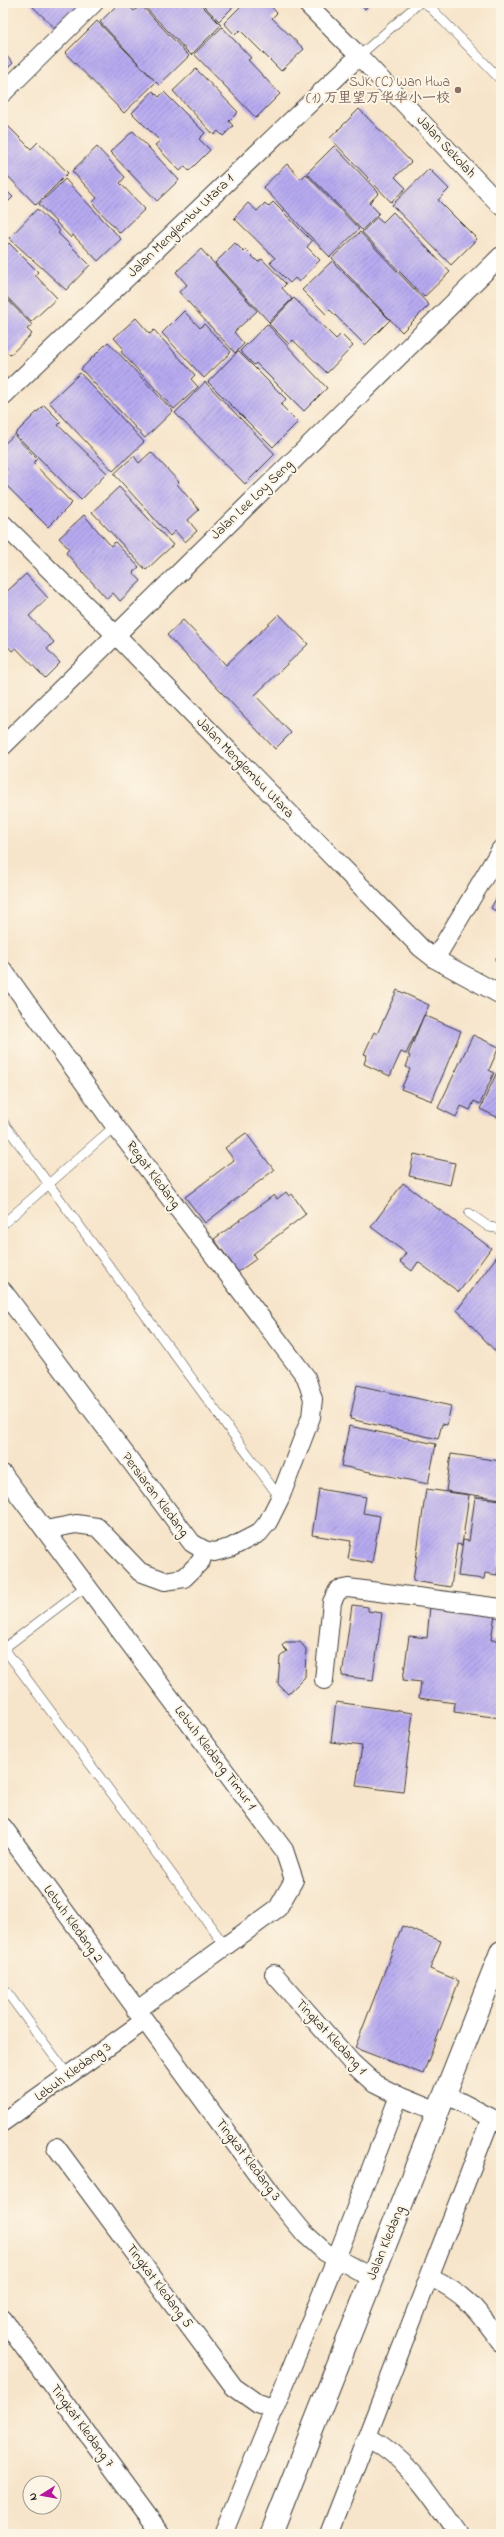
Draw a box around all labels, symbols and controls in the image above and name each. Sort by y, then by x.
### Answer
place label: SJK (C) Wan Hwa (1) 万里望万华华小一校 [306,72,450,109]
marker: SJK (C) Wan Hwa (1) 万里望万华华小一校 [453,85,463,95]
street label: Jalan Sekolah [411,111,481,183]
street label: Jalan Menglembu Utara 1 [123,169,240,283]
street label: Jalan Lee Loy Seng [206,455,299,546]
street label: Jalan Menglembu Utara [190,713,299,824]
street label: Regat Kledang [120,1137,185,1214]
street label: Persiaran Kledang [115,1448,194,1542]
street label: Lebuh Kledang Timur 1 [168,1701,262,1816]
street label: Lebuh Kledang 2 [37,1881,108,1968]
street label: Tingkat Kledang 1 [289,1994,372,2081]
street label: Lebuh Kledang 3 [30,2037,116,2108]
street label: Tingkat Kledang 3 [209,2114,286,2206]
street label: Jalan Kledang [362,2203,411,2284]
street label: Tingkat Kledang 5 [120,2239,198,2333]
street label: Tingkat Kledang 7 [44,2380,120,2473]
north arrow [22,2475,62,2515]
text: N [25,2492,42,2502]

